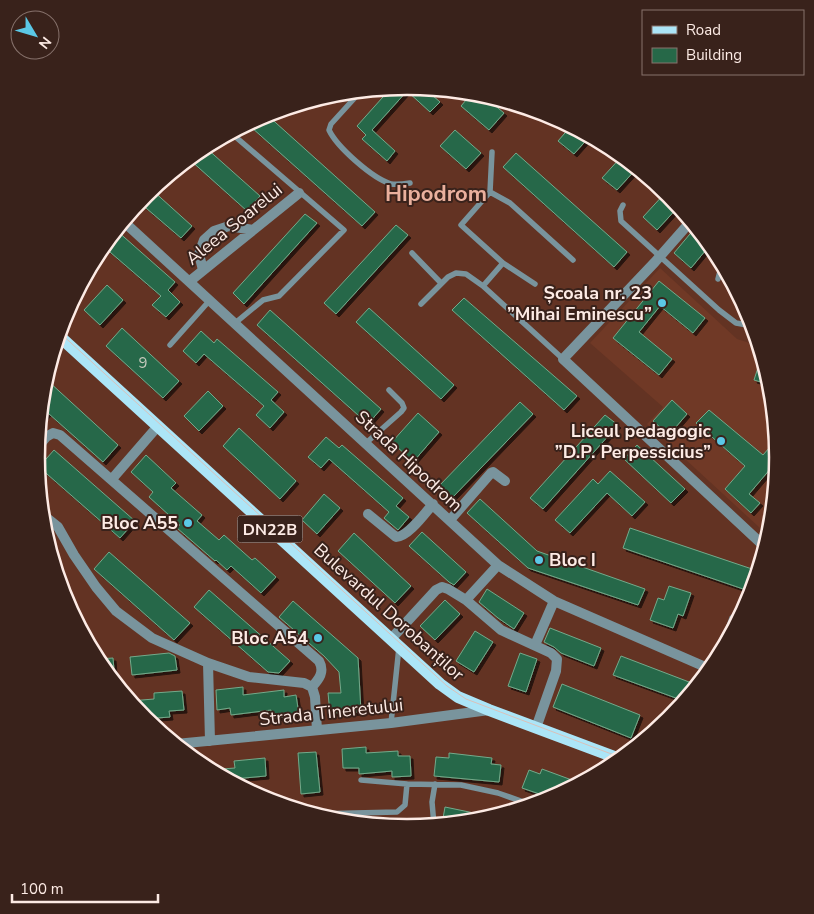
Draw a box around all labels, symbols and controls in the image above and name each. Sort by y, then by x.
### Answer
north arrow [10,10,60,60]
legend [642,10,804,75]
text: Road [686,20,721,40]
text: N [34,33,56,53]
text: Building [686,45,742,65]
street label: Aleea Soarelui [181,178,287,270]
district label: Hipodrom [385,179,487,209]
place label: Școala nr. 23 ”Mihai Eminescu” [507,281,652,326]
marker: Școala nr. 23 ”Mihai Eminescu” [656,297,668,309]
house number: 9 [138,353,148,373]
street label: Strada Hipodrom [350,405,468,517]
place label: Liceul pedagogic ”D.P. Perpessicius” [555,419,712,464]
marker: Liceul pedagogic ”D.P. Perpessicius” [715,435,727,447]
place label: Bloc A55 [101,511,178,535]
road number: DN22B [238,516,302,542]
marker: Bloc A55 [182,517,194,529]
street label: Bulevardul Dorobanților [309,538,470,686]
place label: Bloc I [549,548,596,572]
marker: Bloc I [533,554,545,566]
place label: Bloc A54 [231,626,308,650]
marker: Bloc A54 [312,632,324,644]
street label: Strada Tineretului [258,693,404,731]
scale bar [12,872,159,904]
text: 100 m [20,879,64,899]

